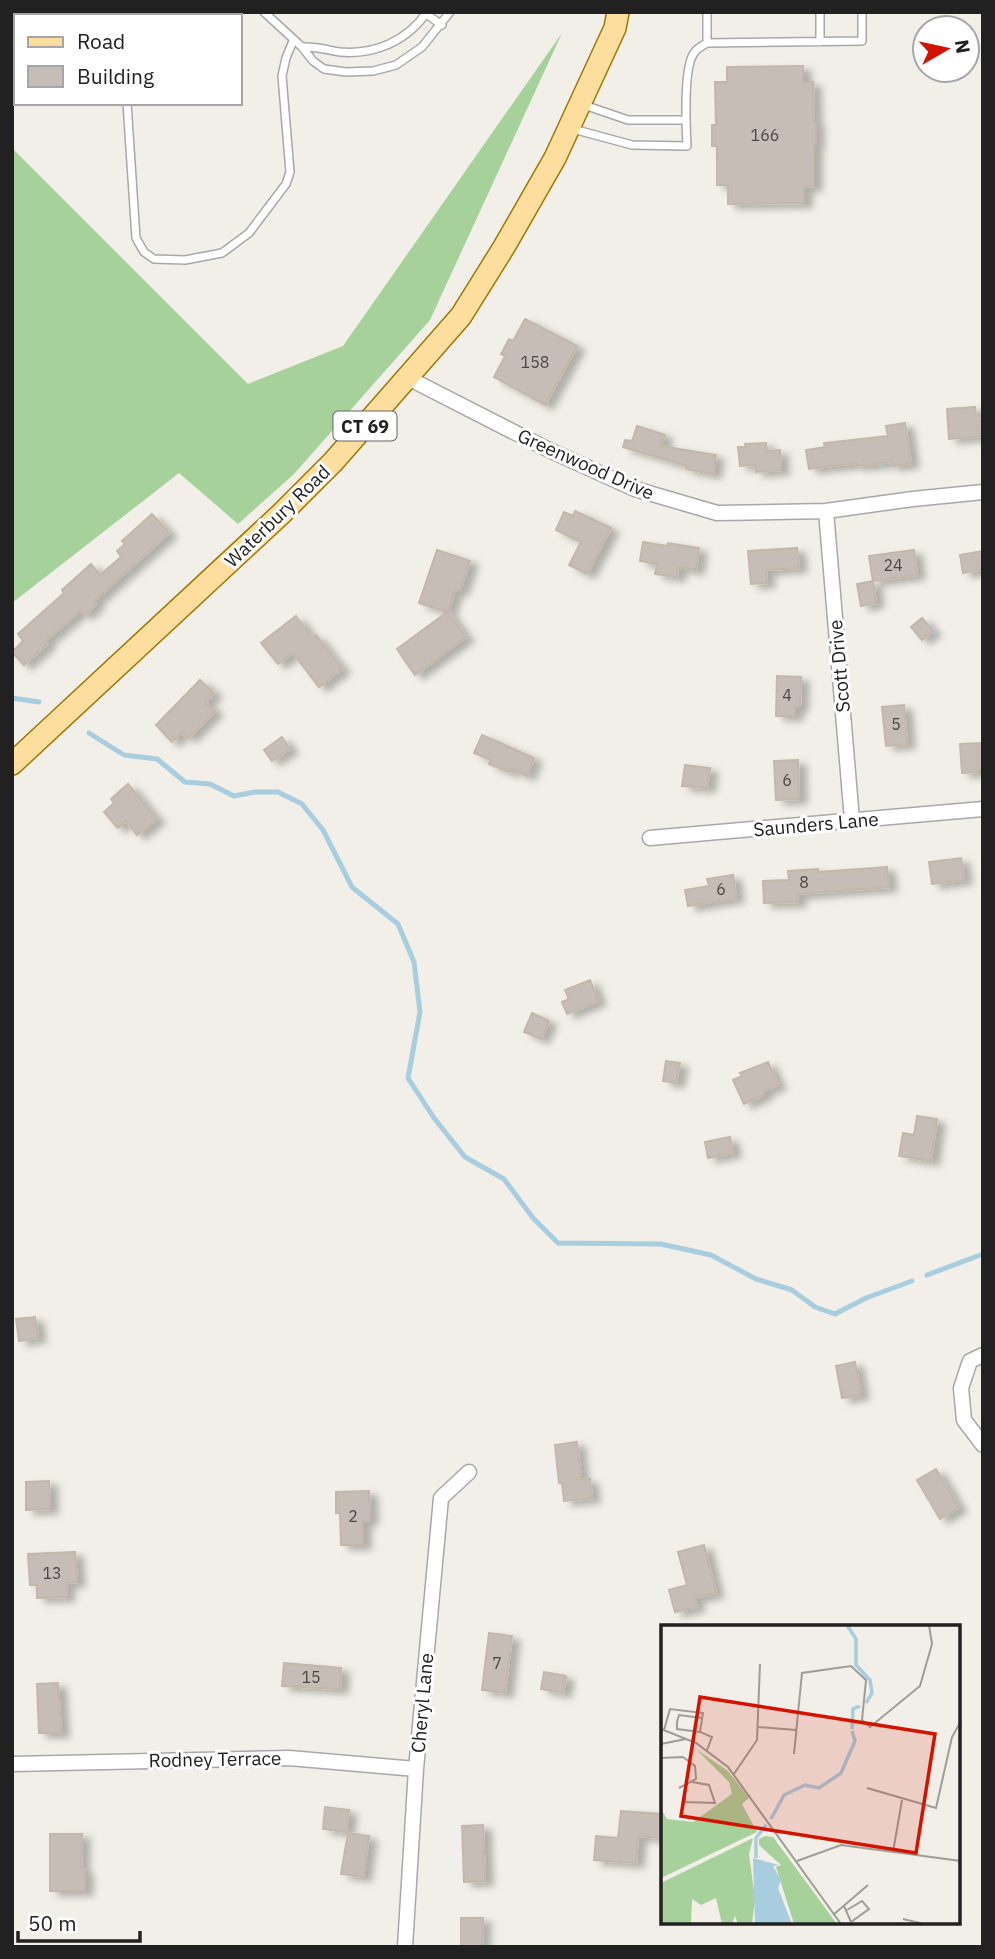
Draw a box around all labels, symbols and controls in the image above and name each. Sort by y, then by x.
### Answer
legend [14,14,242,105]
north arrow [911,14,981,84]
text: Road [77,27,125,55]
text: N [950,38,976,55]
text: Building [77,62,154,90]
house number: 166 [751,125,779,145]
house number: 158 [521,352,549,372]
road number: CT 69 [334,412,396,440]
street label: Greenwood Drive [514,423,658,505]
street label: Waterbury Road [219,460,335,572]
house number: 24 [883,555,903,575]
street label: Scott Drive [823,619,855,713]
house number: 4 [782,685,792,705]
house number: 5 [891,714,901,734]
house number: 6 [782,770,792,790]
street label: Saunders Lane [752,807,880,841]
house number: 8 [799,872,809,892]
house number: 6 [716,879,726,899]
house number: 2 [348,1506,358,1526]
house number: 13 [42,1563,62,1583]
inset map [661,1625,960,1924]
street label: Cheryl Lane [406,1652,438,1754]
house number: 7 [492,1653,502,1673]
house number: 15 [301,1667,321,1687]
street label: Rodney Terrace [149,1746,281,1772]
scale bar [18,1899,140,1943]
text: 50 m [28,1909,77,1937]

